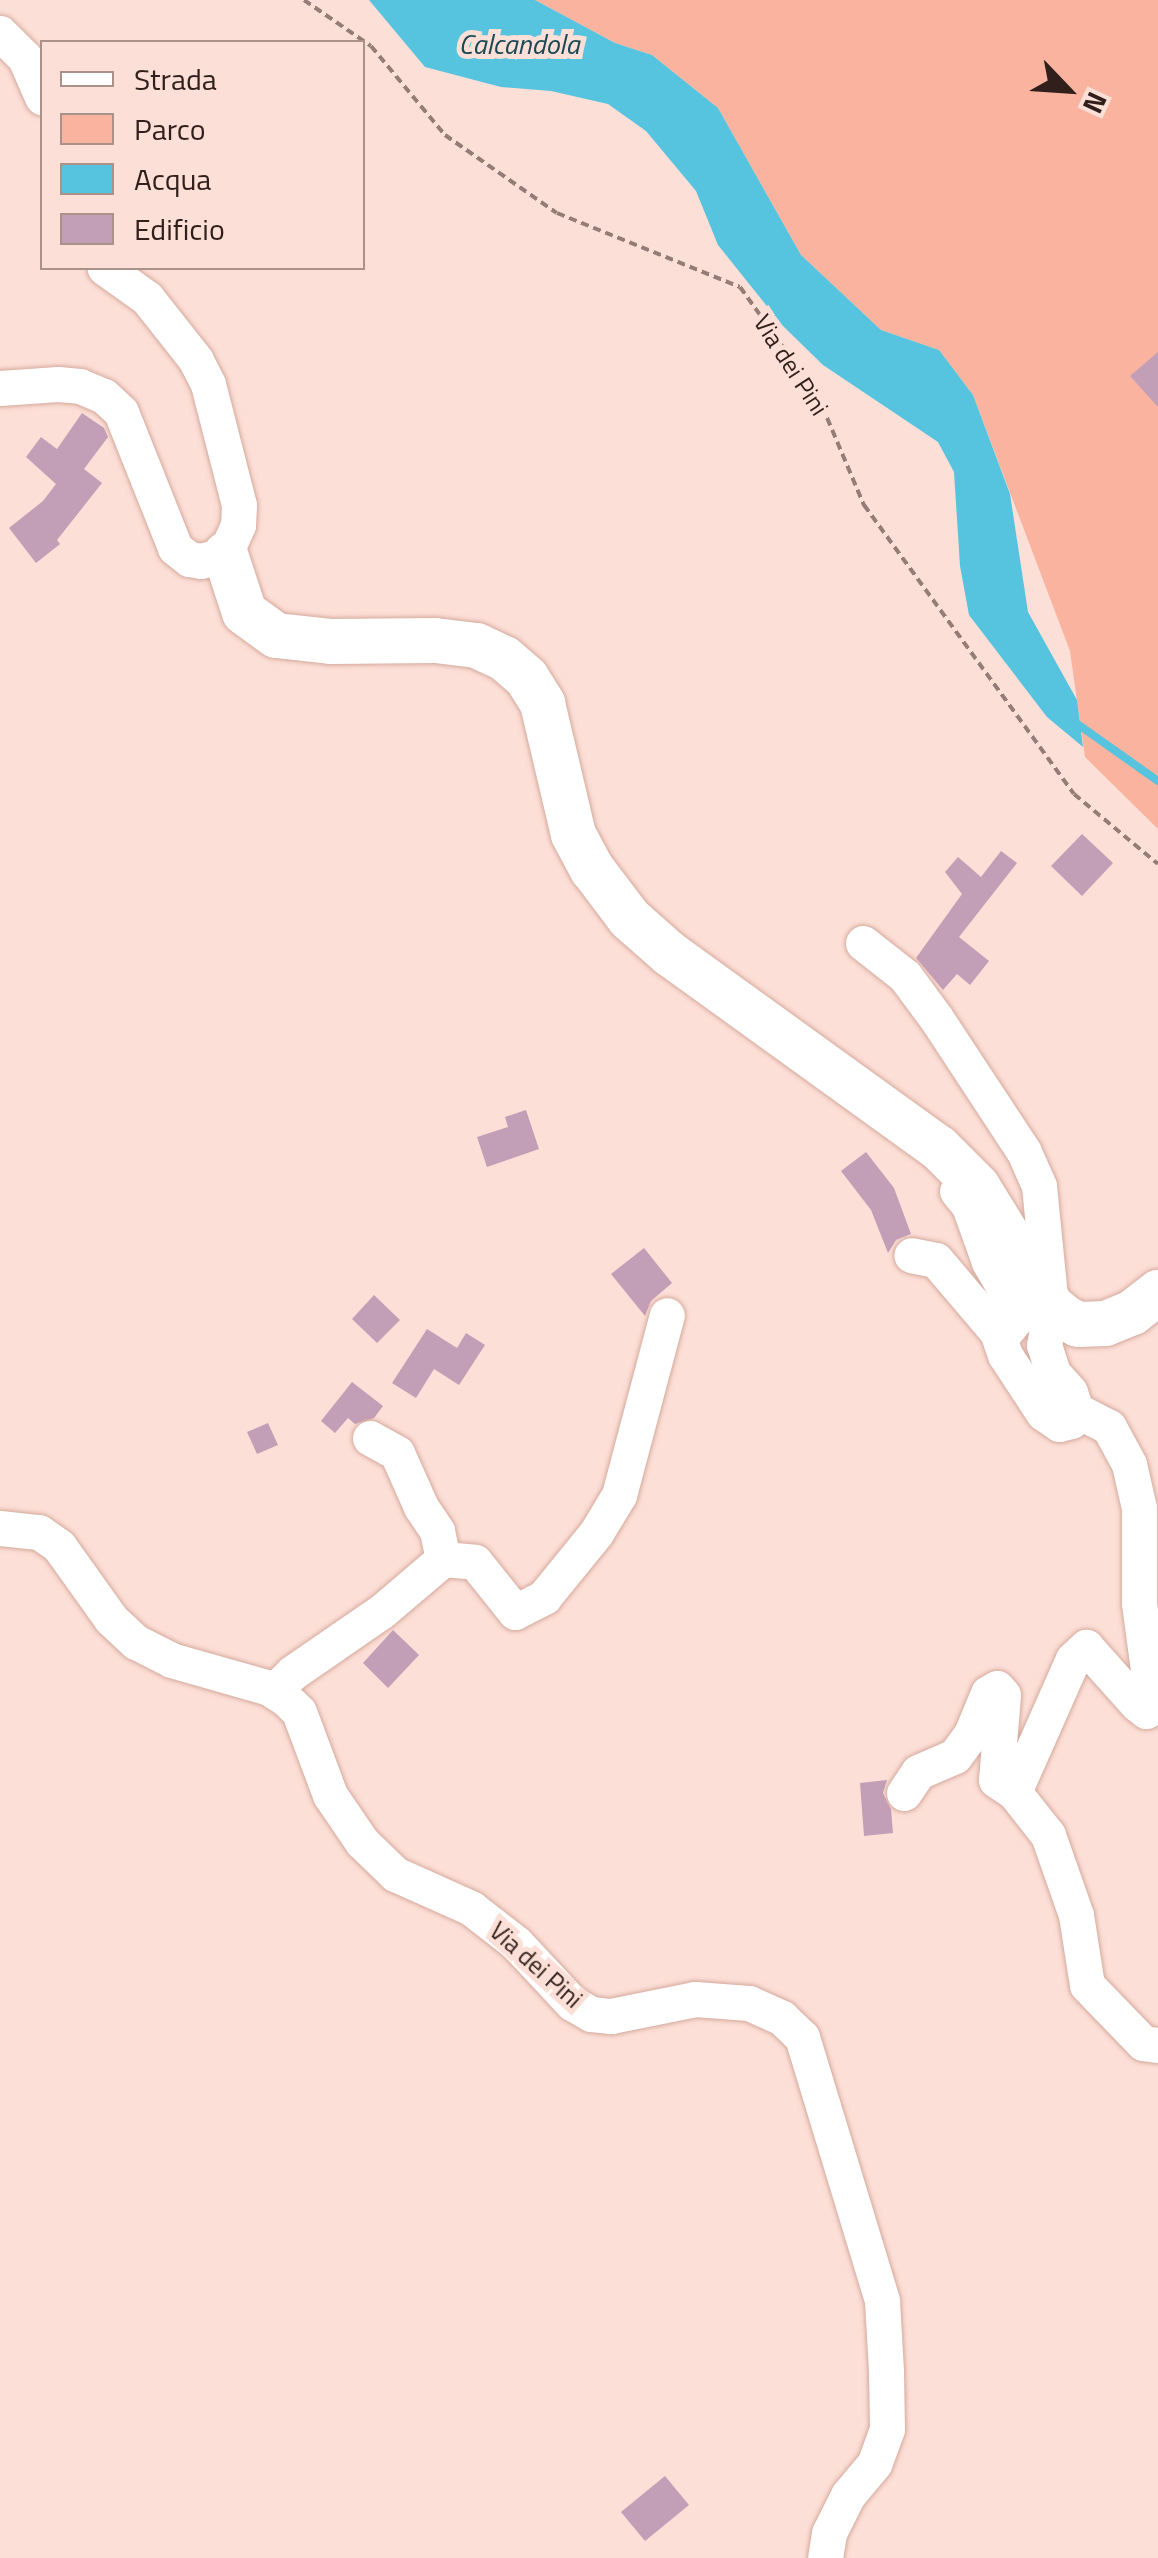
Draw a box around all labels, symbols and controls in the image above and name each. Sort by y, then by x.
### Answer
water label: Calcandola [459,27,579,61]
legend [40,40,365,270]
north arrow [1018,40,1118,140]
text: Strada [134,56,217,102]
text: N [1072,85,1119,121]
text: Parco [134,106,206,152]
text: Acqua [134,156,211,202]
text: Edificio [134,206,225,252]
street label: Via dei Pini [747,309,835,421]
street label: Via dei Pini [484,1916,588,2014]

